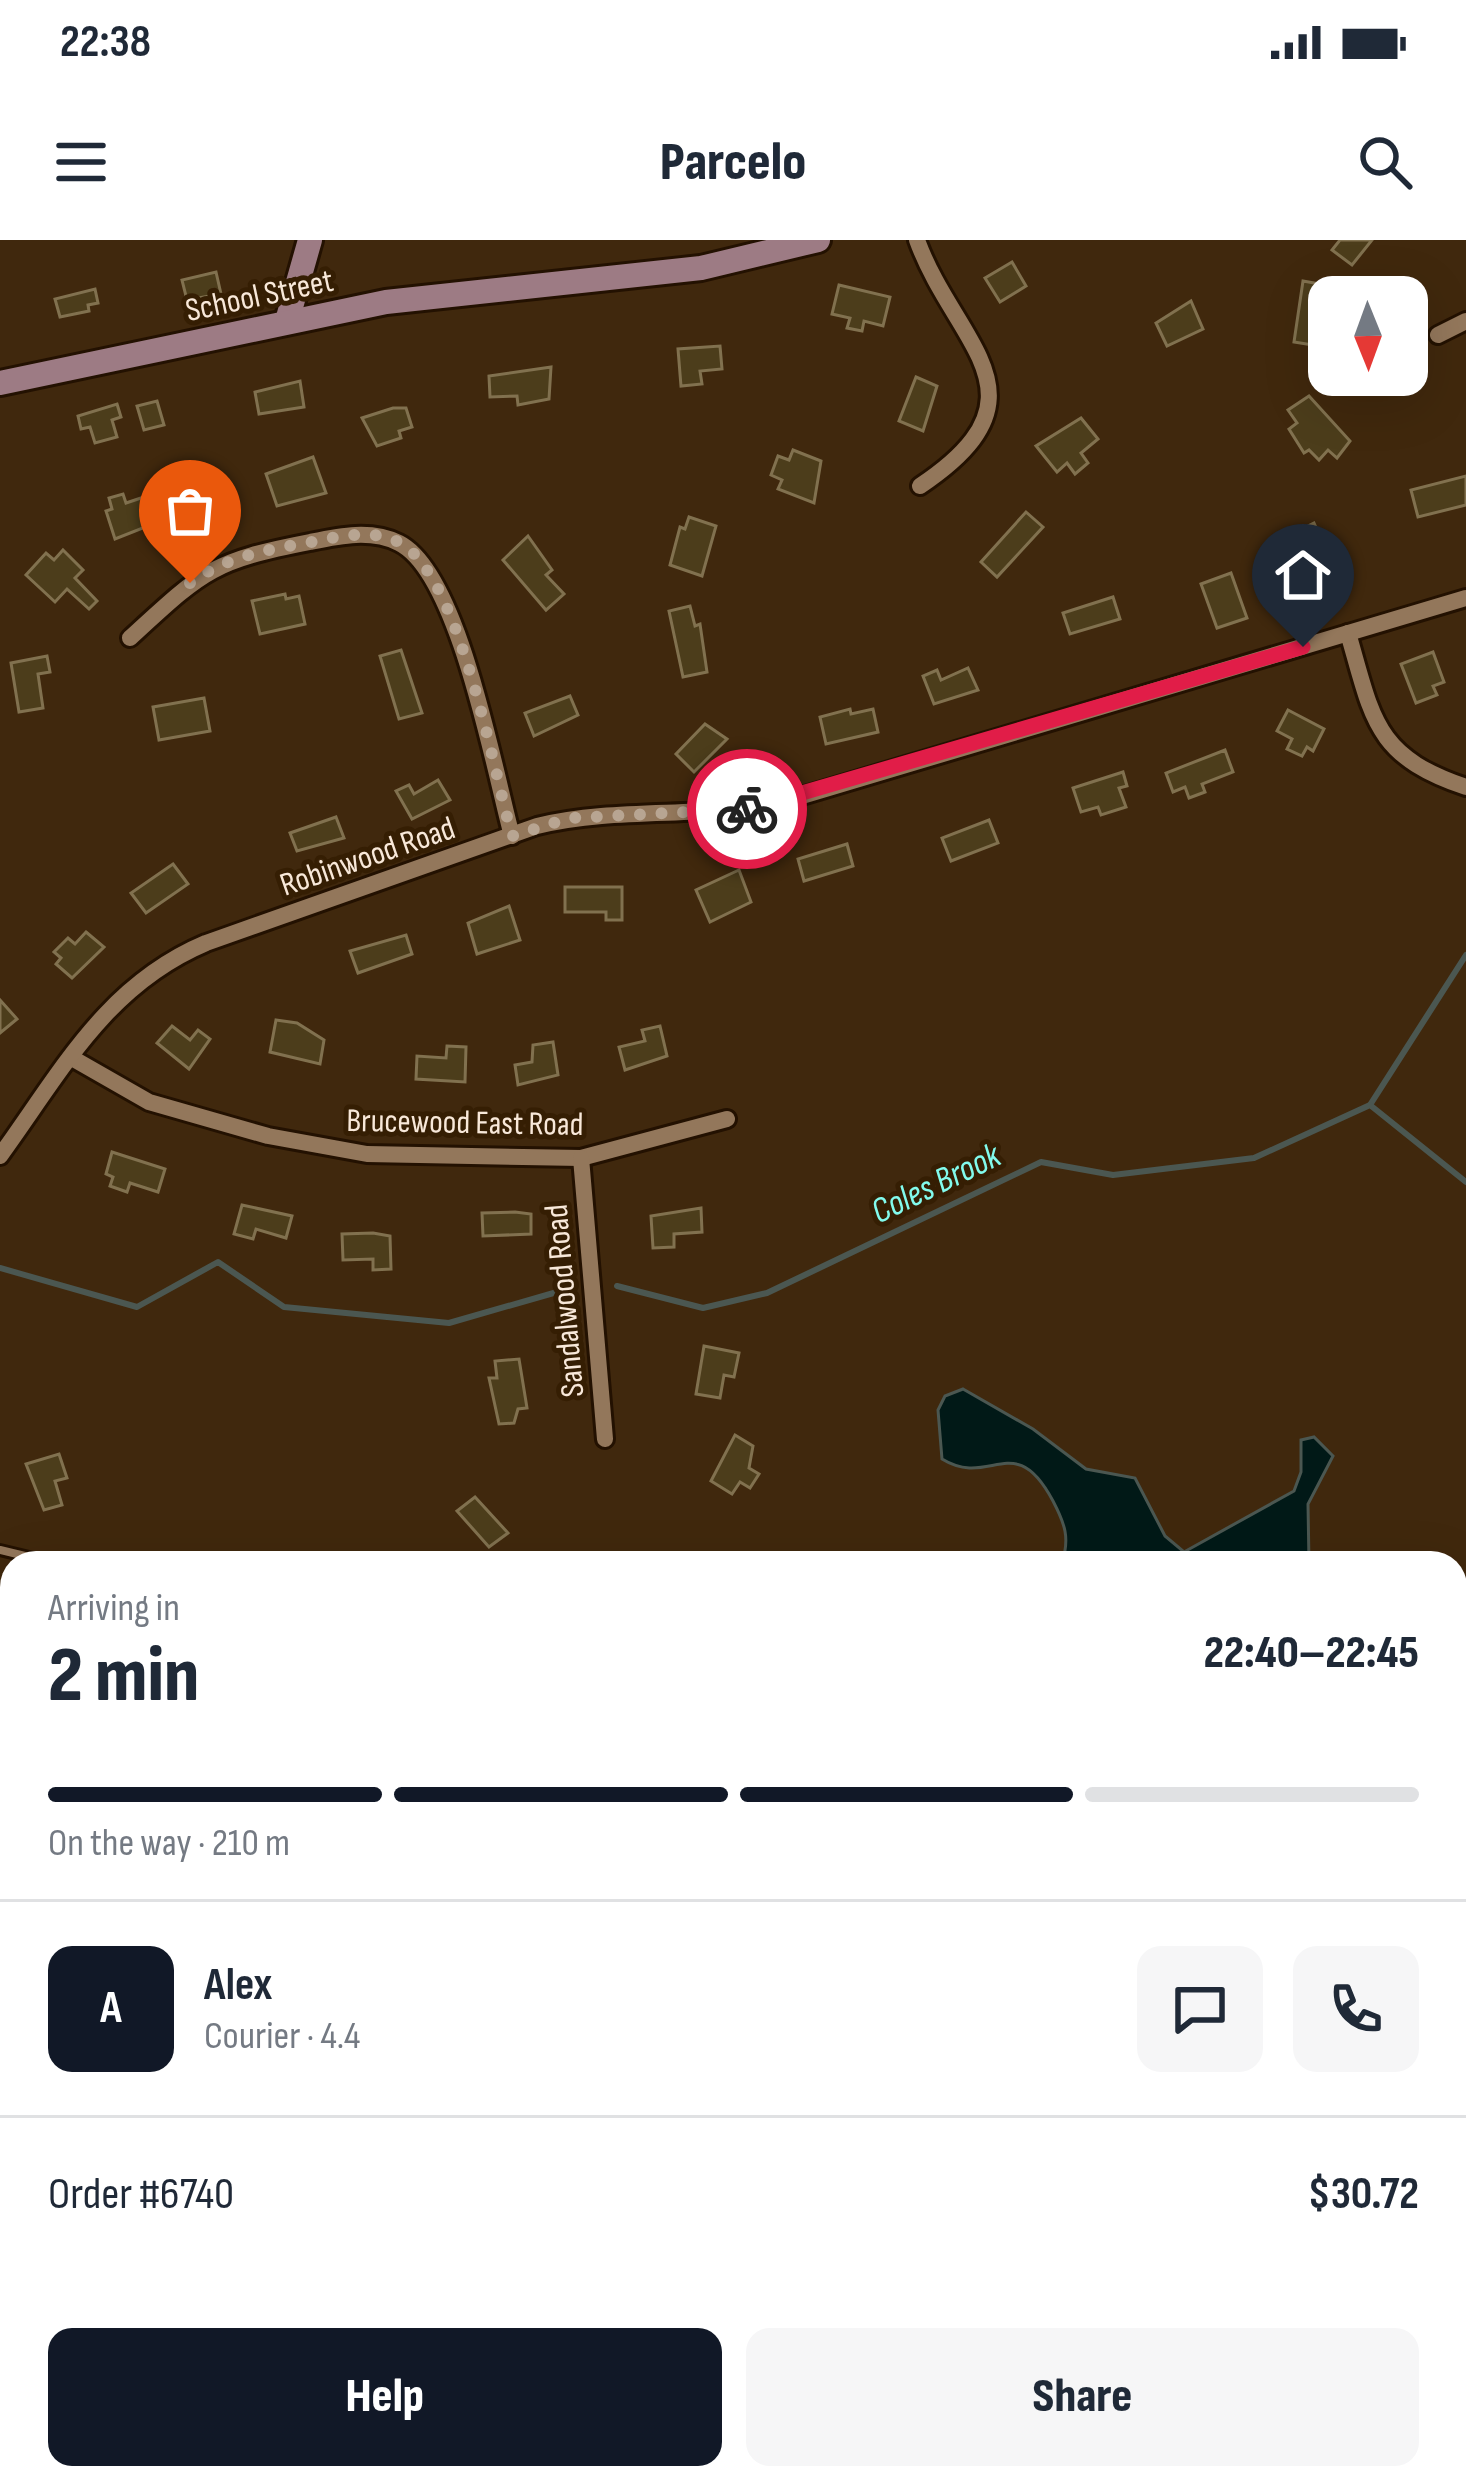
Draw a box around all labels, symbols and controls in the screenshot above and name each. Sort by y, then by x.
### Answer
text: 22:38 [60,15,151,70]
icon: menu [48,129,114,195]
icon: search [1352,129,1418,195]
text: Parcelo [660,130,806,195]
street label: School Street [182,261,337,331]
north arrow [1308,276,1428,396]
map controls [1308,276,1428,396]
pin [139,460,241,583]
icon: bag [157,478,223,544]
pin [1252,524,1354,647]
icon: home [1270,542,1336,608]
courier [687,749,807,869]
icon: bike [714,776,780,842]
street label: Robinwood Road [275,808,460,905]
street label: Brucewood East Road [346,1101,584,1145]
water label: Coles Brook [865,1134,1009,1234]
street label: Sandalwood Road [537,1203,593,1399]
text: Arriving in [48,1585,180,1632]
text: 22:40–22:45 [1204,1626,1419,1681]
text: 2 min [48,1630,199,1723]
text: On the way · 210 m [48,1820,290,1867]
button: chat [1137,1946,1263,2072]
button: phone [1293,1946,1419,2072]
text: Alex [204,1958,272,2013]
text: A [100,1981,122,2036]
text: Courier · 4.4 [204,2013,360,2060]
text: Order #6740 [48,2167,234,2222]
text: $30.72 [1308,2167,1419,2222]
button: Help [48,2328,722,2466]
button: Share [746,2328,1419,2466]

